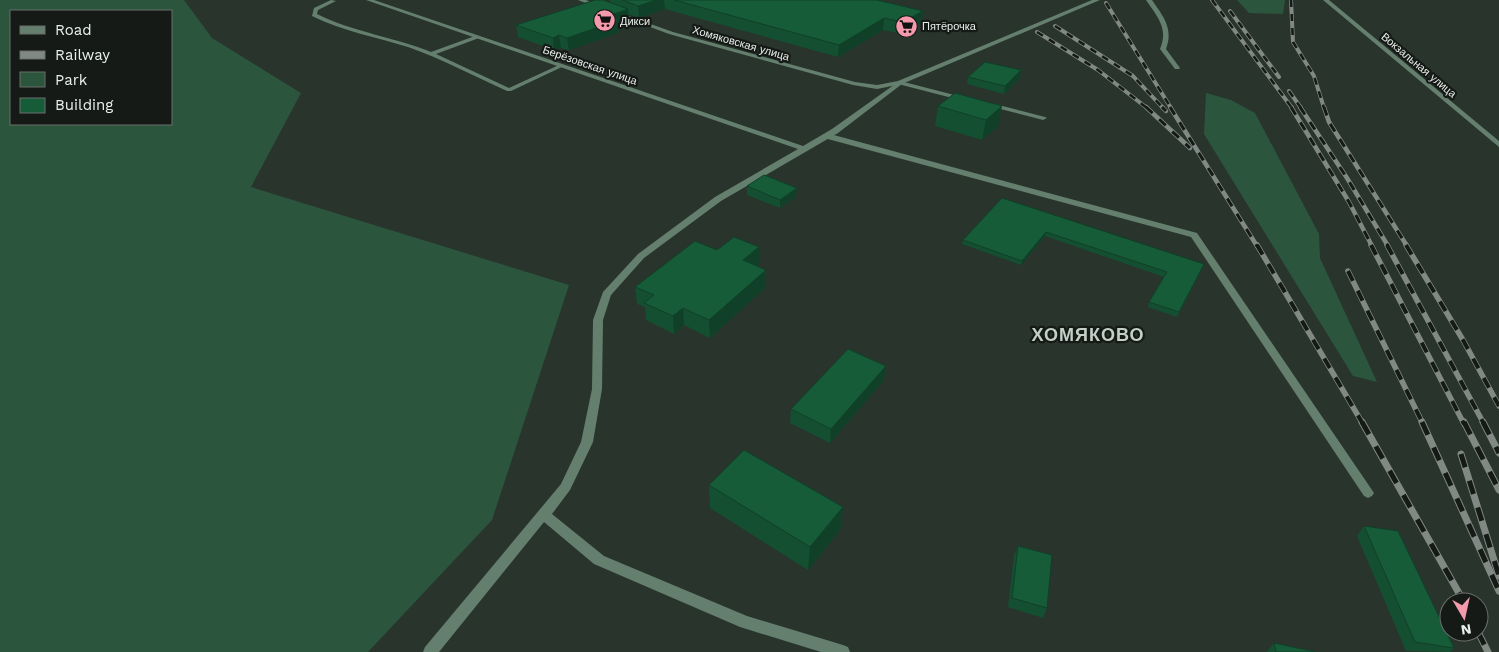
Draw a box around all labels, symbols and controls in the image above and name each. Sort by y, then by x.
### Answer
supermarket icon: Дикси [592,9,616,33]
legend [10,10,172,125]
supermarket icon: Пятёрочка [894,14,918,38]
place label: Дикси [620,15,650,28]
place label: Пятёрочка [922,20,977,33]
text: Road [55,21,92,39]
street label: Хомяковская улица [691,23,792,64]
street label: Вокзальная улица [1379,30,1459,101]
street label: Берёзовская улица [541,43,640,88]
text: Railway [55,46,110,64]
text: Park [55,71,88,89]
text: Building [55,96,113,114]
district label: ХОМЯКОВО [1031,324,1145,345]
north arrow [1439,592,1489,642]
text: N [1460,621,1472,639]

